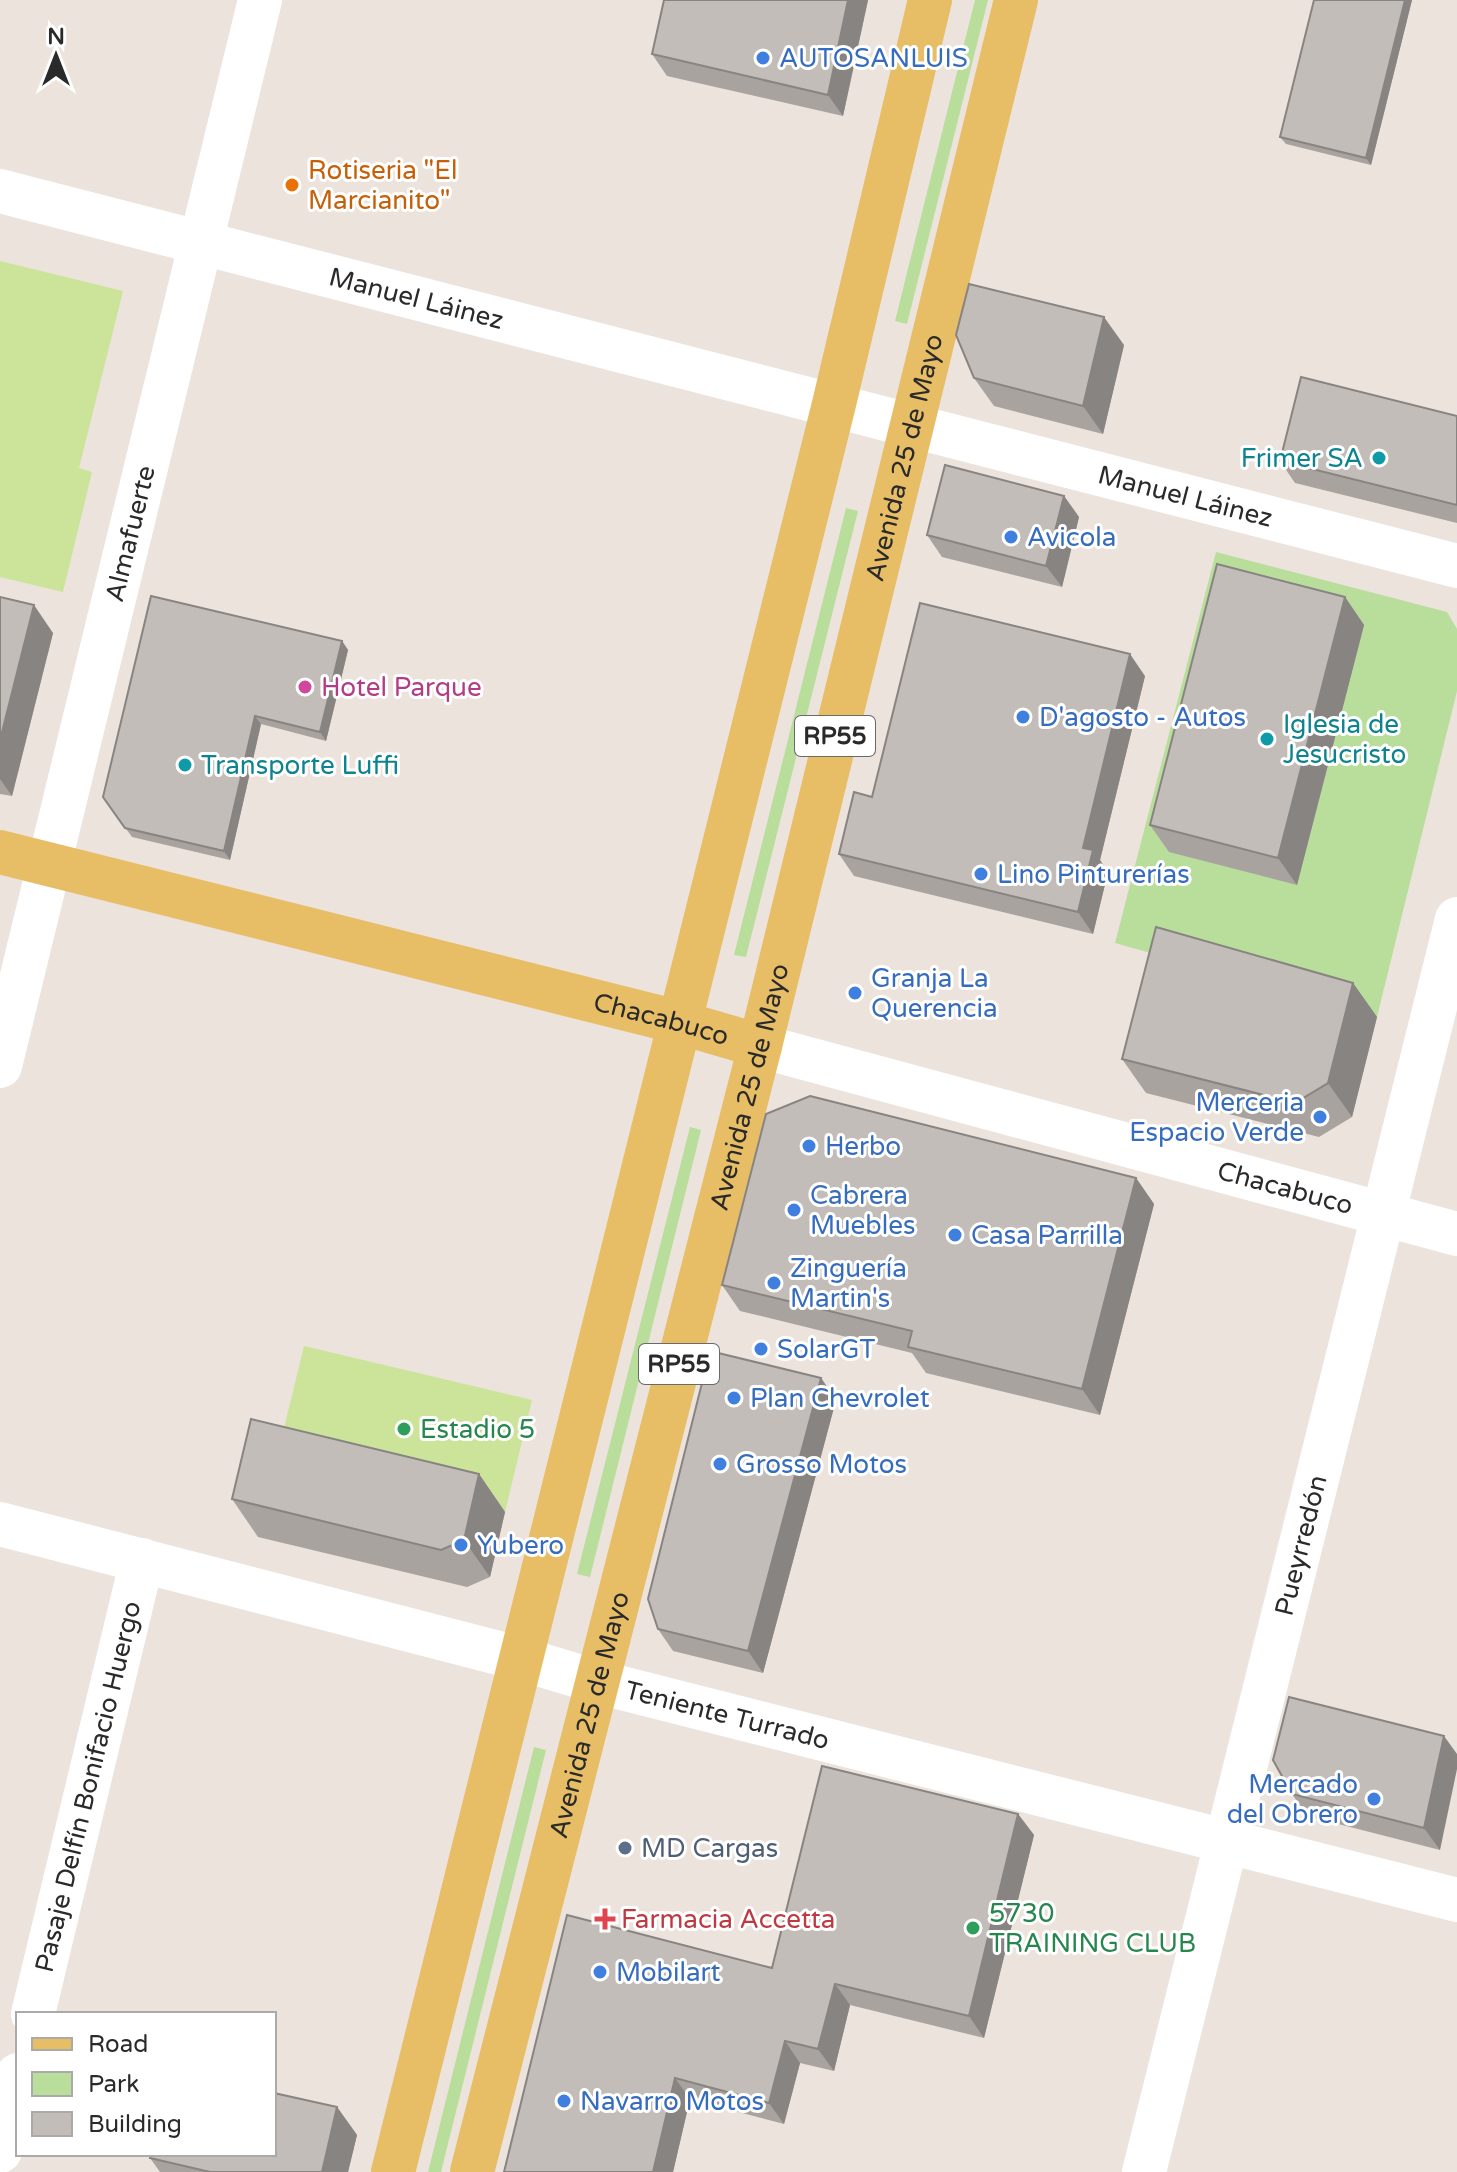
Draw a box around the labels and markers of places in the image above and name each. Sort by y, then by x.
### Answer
place label: AUTOSANLUIS [779,43,968,74]
marker: AUTOSANLUIS [754,49,772,67]
place label: Rotiseria "El Marcianito" [308,155,457,216]
marker: Rotiseria "El Marcianito" [283,176,301,194]
place label: Frimer SA [1241,443,1363,474]
marker: Frimer SA [1370,449,1388,467]
place label: Avicola [1027,522,1116,553]
marker: Avicola [1002,528,1020,546]
place label: Hotel Parque [321,672,482,703]
marker: Hotel Parque [296,678,314,696]
place label: D'agosto - Autos [1039,702,1246,733]
marker: D'agosto - Autos [1014,708,1032,726]
place label: Iglesia de Jesucristo [1283,709,1406,770]
marker: Iglesia de Jesucristo [1258,730,1276,748]
place label: Transporte Luffi [201,750,399,781]
marker: Transporte Luffi [176,756,194,774]
place label: Lino Pinturerías [997,859,1190,890]
marker: Lino Pinturerías [972,865,990,883]
place label: Granja La Querencia [871,963,998,1024]
marker: Granja La Querencia [846,984,864,1002]
place label: Merceria Espacio Verde [1129,1087,1304,1148]
marker: Merceria Espacio Verde [1311,1108,1329,1126]
place label: Herbo [825,1131,901,1162]
marker: Herbo [800,1137,818,1155]
place label: Cabrera Muebles [810,1180,915,1241]
marker: Cabrera Muebles [785,1201,803,1219]
place label: Casa Parrilla [971,1220,1123,1251]
marker: Casa Parrilla [946,1226,964,1244]
place label: Zinguería Martin's [790,1253,907,1314]
marker: Zinguería Martin's [765,1274,783,1292]
place label: SolarGT [777,1334,876,1365]
marker: SolarGT [752,1340,770,1358]
place label: Plan Chevrolet [750,1383,930,1414]
marker: Plan Chevrolet [725,1389,743,1407]
place label: Estadio 5 [420,1414,535,1445]
marker: Estadio 5 [395,1420,413,1438]
place label: Grosso Motos [736,1449,907,1480]
marker: Grosso Motos [711,1455,729,1473]
place label: Yubero [477,1530,564,1561]
marker: Yubero [452,1536,470,1554]
place label: Mercado del Obrero [1227,1769,1358,1830]
marker: Mercado del Obrero [1365,1790,1383,1808]
place label: MD Cargas [641,1833,778,1864]
marker: MD Cargas [616,1839,634,1857]
place label: 5730 TRAINING CLUB [989,1898,1196,1959]
place label: Farmacia Accetta [621,1904,835,1935]
marker: Farmacia Accetta [596,1910,614,1928]
marker: 5730 TRAINING CLUB [964,1919,982,1937]
place label: Mobilart [616,1957,720,1988]
marker: Mobilart [591,1963,609,1981]
place label: Navarro Motos [580,2086,764,2117]
marker: Navarro Motos [555,2092,573,2110]

